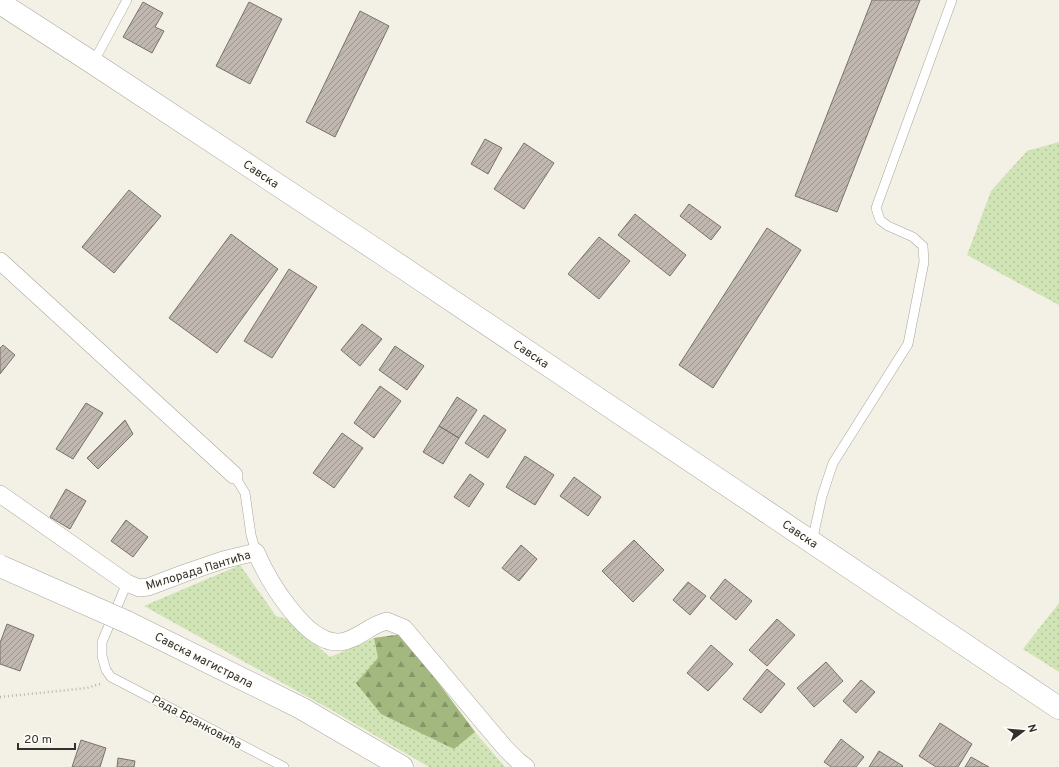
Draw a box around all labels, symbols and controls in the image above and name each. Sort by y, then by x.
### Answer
street label: Савска [239,157,282,193]
street label: Савска [509,337,552,373]
street label: Савска [778,517,821,553]
street label: Милорада Пантића [144,547,253,595]
street label: Савска магистрала [152,629,255,693]
street label: Рада Бранковића [149,692,244,753]
north arrow [1003,711,1043,751]
text: N [1024,723,1039,734]
scale bar [18,725,75,751]
text: 20 m [24,732,52,748]

